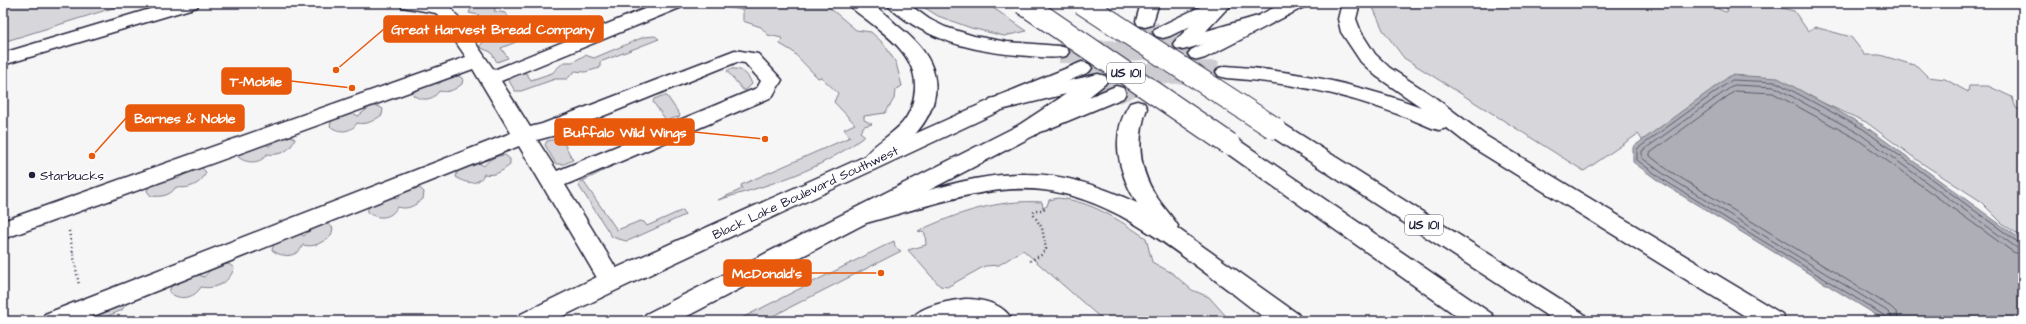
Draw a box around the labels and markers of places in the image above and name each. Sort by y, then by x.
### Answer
callout: Great Harvest Bread Company [384,16,603,42]
callout: T-Mobile [222,68,291,94]
callout: Barnes & Noble [126,105,244,131]
callout: Buffalo Wild Wings [555,119,694,145]
place label: Starbucks [40,167,105,185]
marker: Starbucks [27,170,37,180]
callout: McDonald's [724,260,811,286]

